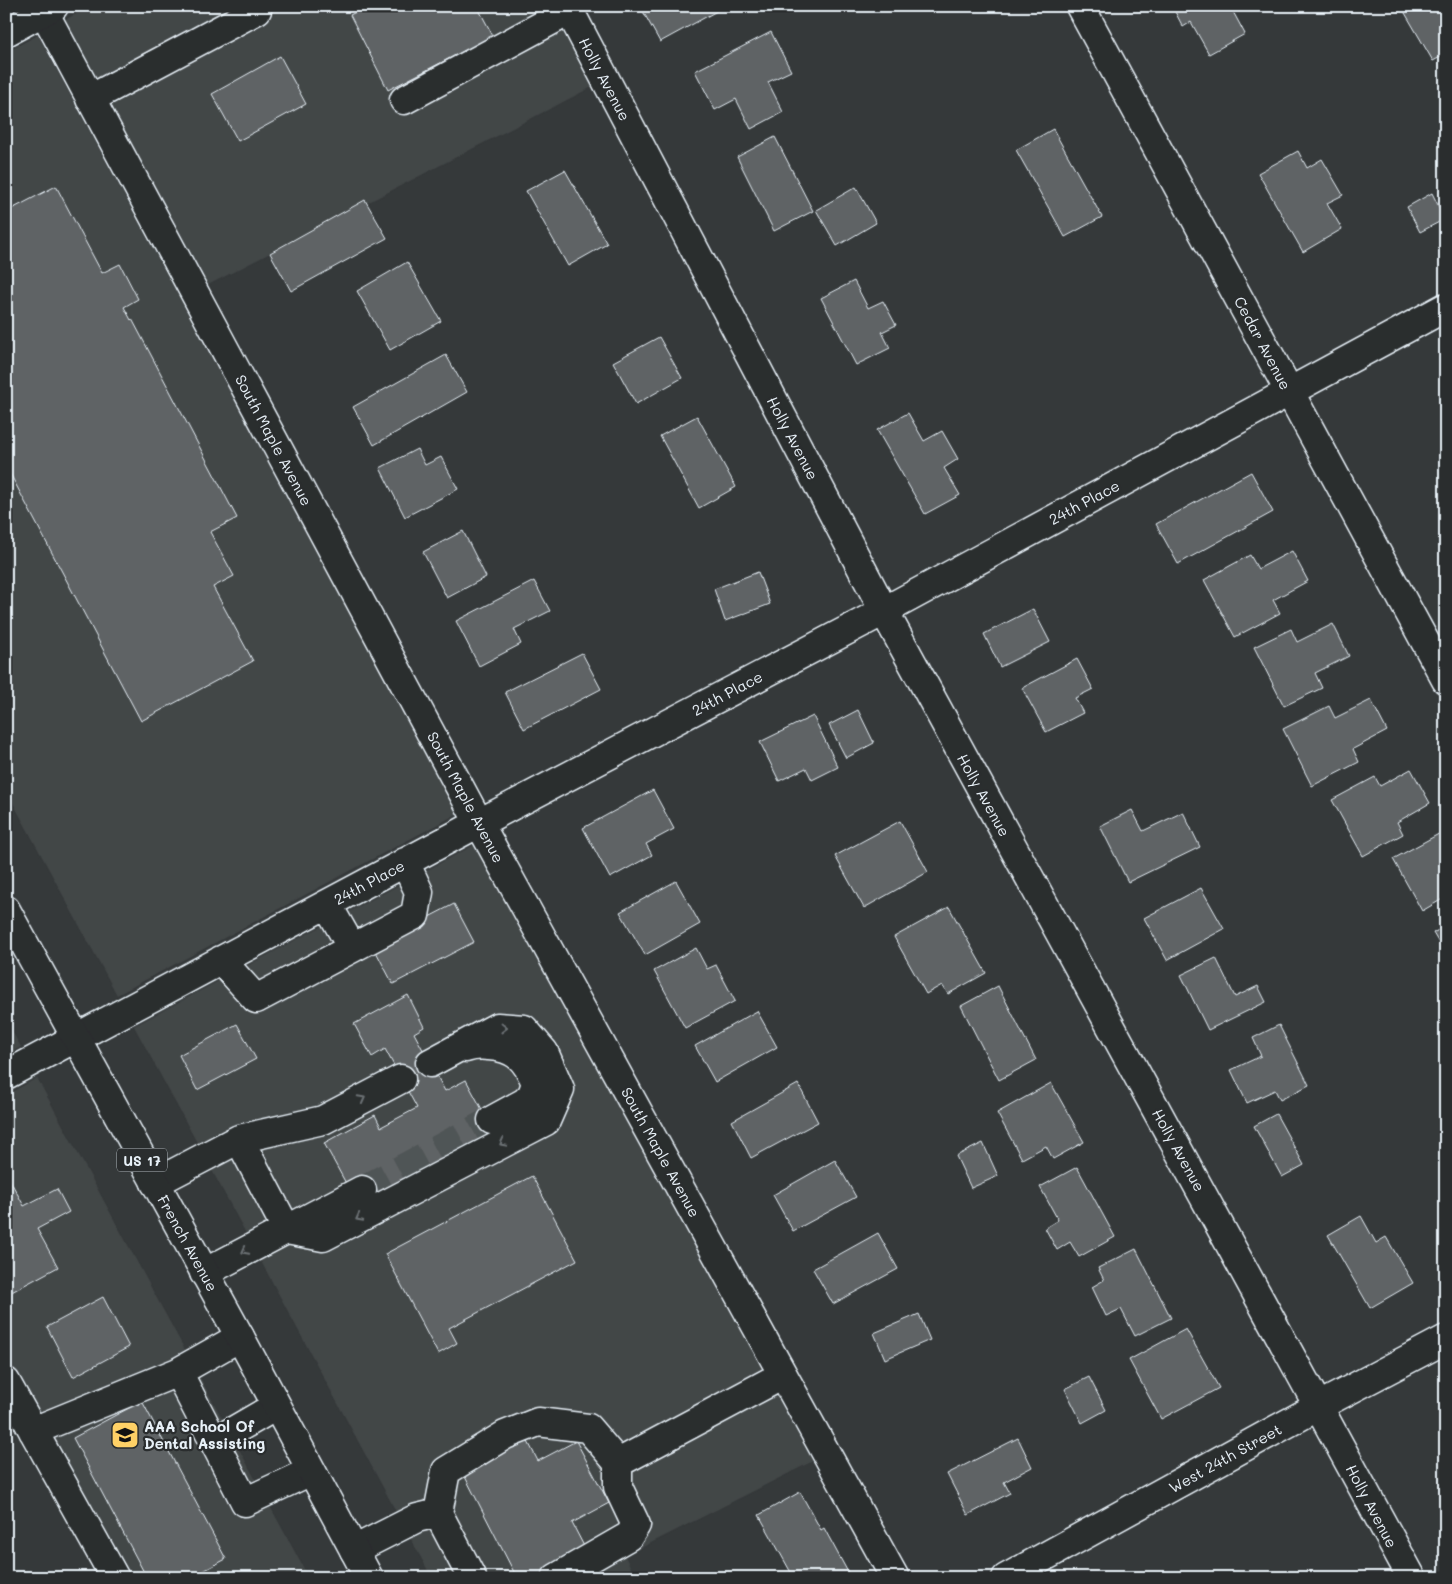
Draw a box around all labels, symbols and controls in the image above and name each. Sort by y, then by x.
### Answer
street label: Holly Avenue [575,34,635,124]
street label: Cedar Avenue [1230,293,1296,393]
street label: South Maple Avenue [231,371,317,509]
street label: Holly Avenue [763,393,823,483]
street label: 24th Place [1045,475,1123,529]
street label: 24th Place [688,666,766,720]
street label: South Maple Avenue [423,728,509,866]
street label: Holly Avenue [953,750,1015,840]
street label: 24th Place [330,855,408,909]
one-way arrow [501,1023,509,1033]
street label: South Maple Avenue [617,1083,705,1221]
one-way arrow [357,1095,366,1105]
street label: Holly Avenue [1148,1105,1210,1195]
one-way arrow [499,1137,508,1147]
road number: US 17 [117,1148,167,1172]
street label: French Avenue [153,1191,223,1295]
one-way arrow [355,1212,364,1222]
one-way arrow [242,1245,251,1255]
place label: AAA School Of Dental Assisting [144,1416,265,1453]
street label: West 24th Street [1165,1419,1285,1497]
school or university icon: AAA School Of Dental Assisting [110,1420,140,1450]
street label: Holly Avenue [1342,1461,1402,1551]

